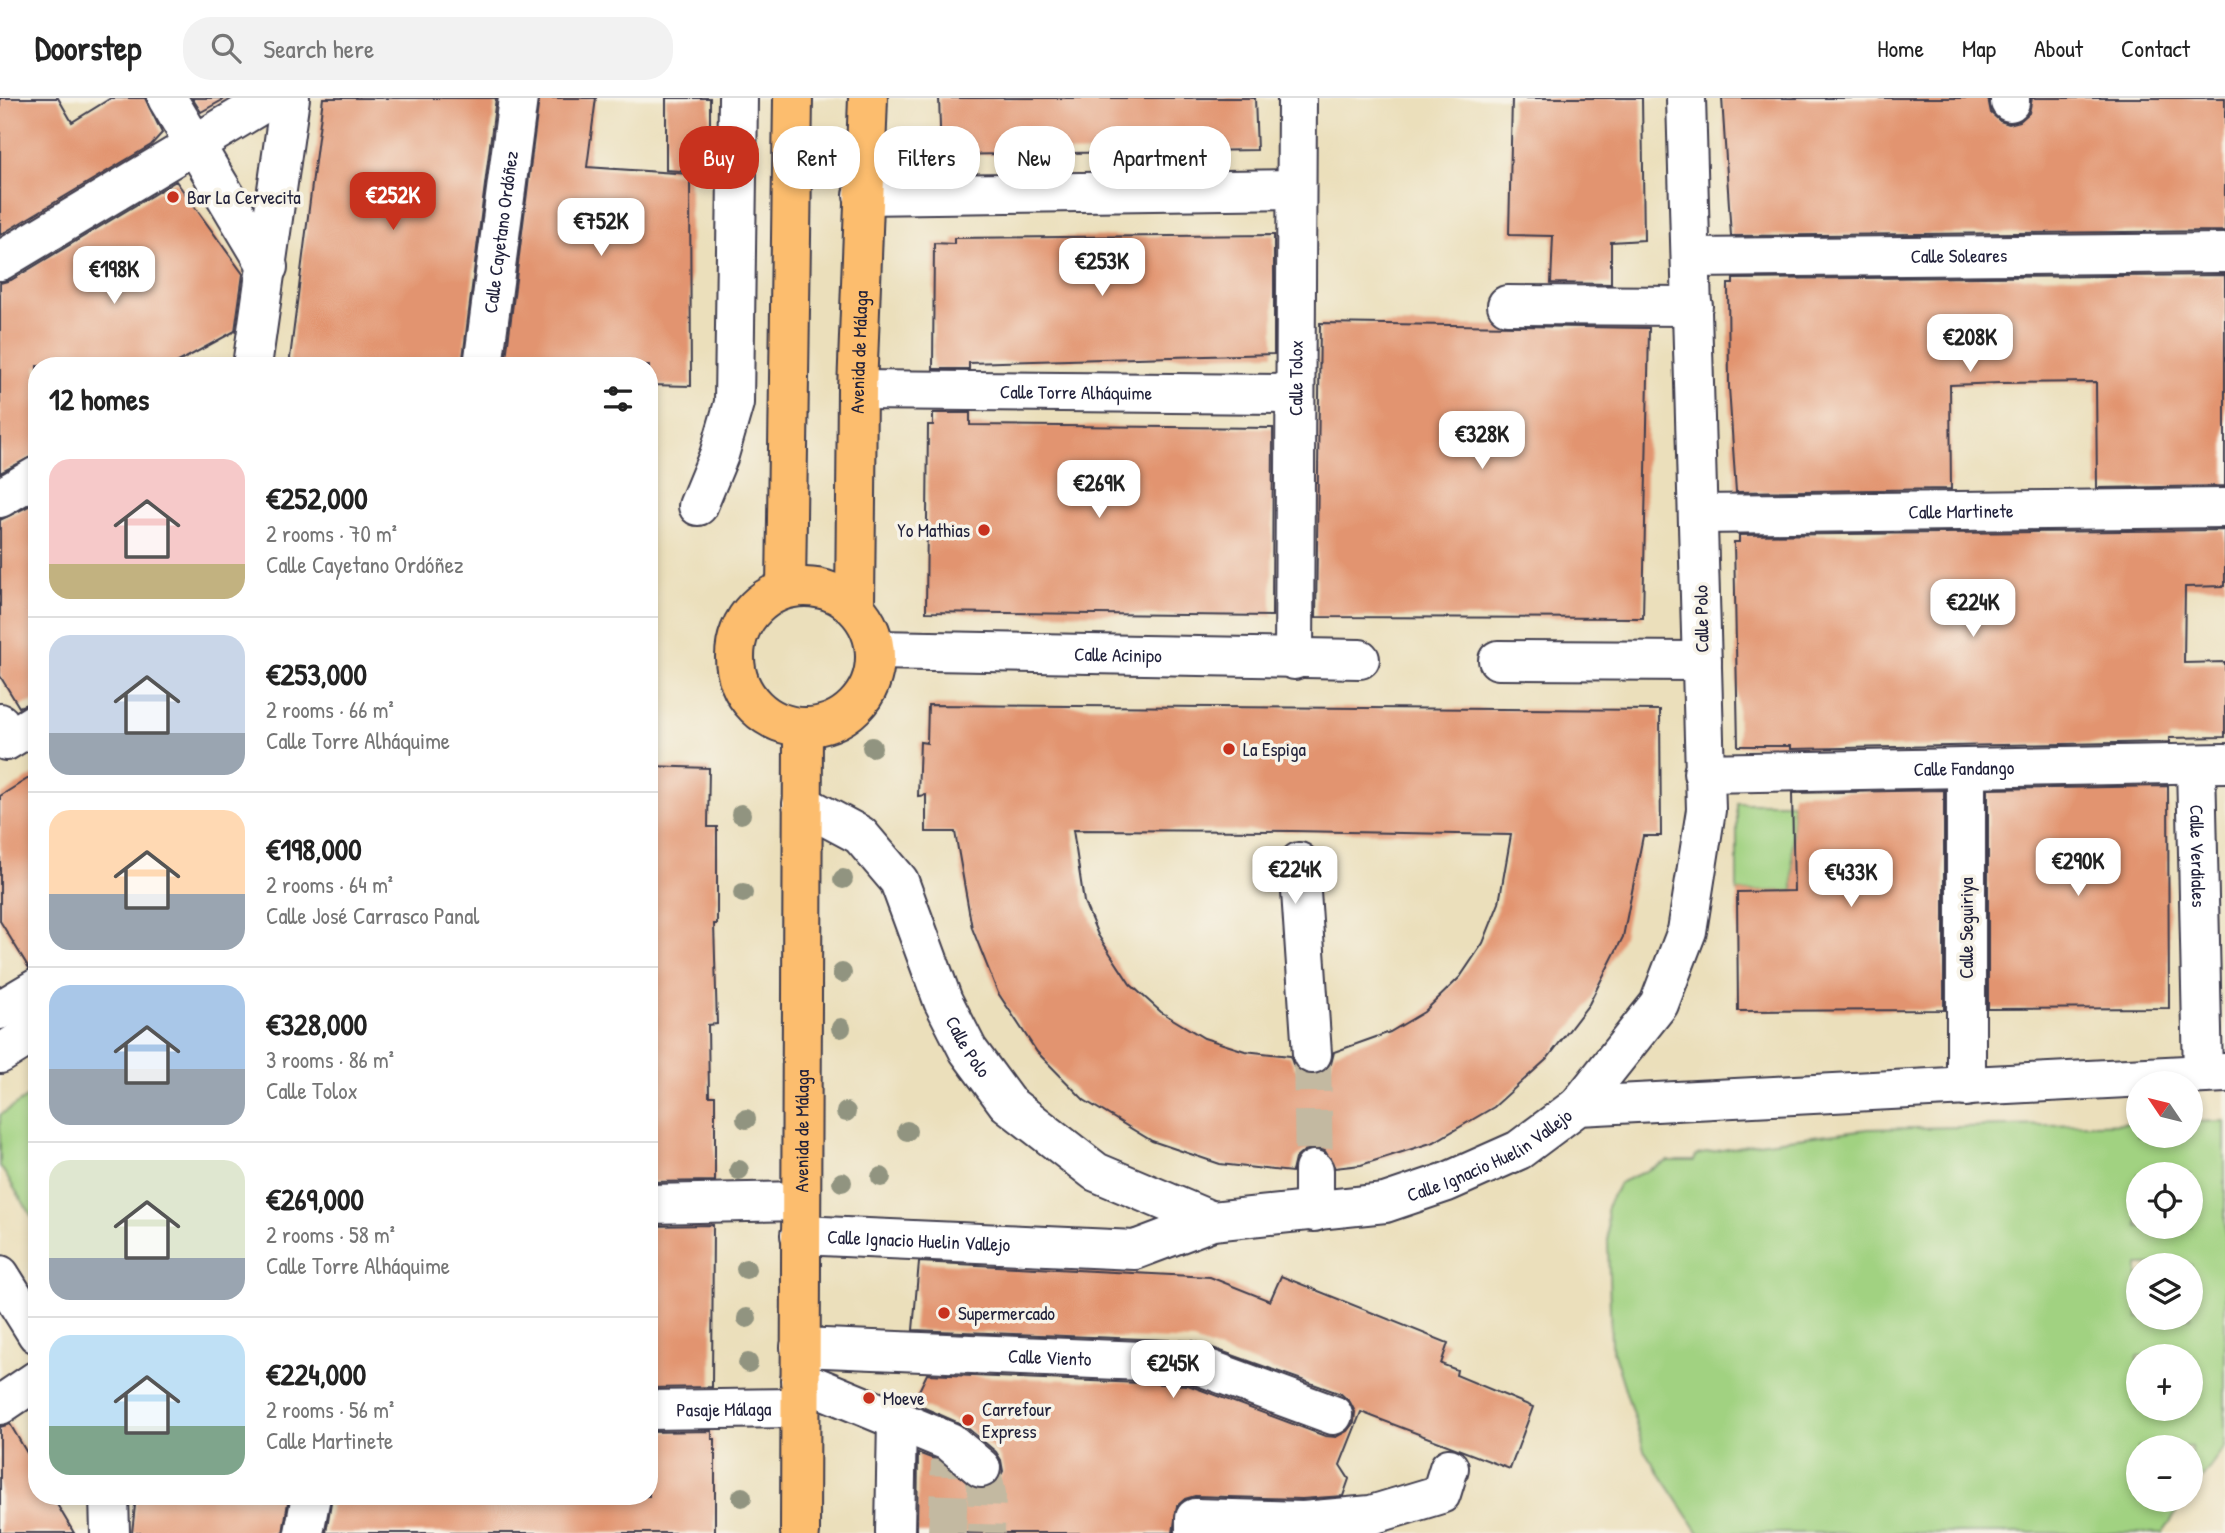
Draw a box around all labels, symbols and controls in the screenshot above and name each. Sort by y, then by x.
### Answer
search box [183,17,673,80]
text: Doorstep [35,26,141,70]
icon: search [207,29,245,67]
text: Search here [263,31,374,66]
text: Home [1877,32,1924,64]
text: Map [1962,32,1996,64]
text: About [2034,32,2083,64]
text: Contact [2121,32,2190,64]
chip: Buy [679,126,759,189]
chip: Rent [773,126,860,189]
chip: Filters [874,126,980,189]
chip: New [994,126,1075,189]
chip: Apartment [1089,126,1231,189]
street label: Calle Cayetano Ordóñez [477,149,524,315]
pin: €252K [344,172,442,232]
text: €252K [366,179,420,210]
place label: Bar La Cervecita [187,184,301,210]
marker: Bar La Cervecita [165,189,181,205]
pin: €752K [552,198,650,258]
text: €752K [574,205,628,236]
pin: €253K [1053,238,1151,298]
street label: Calle Soleares [1911,242,2007,269]
text: €253K [1075,245,1129,276]
pin: €198K [65,246,163,306]
text: €198K [89,253,139,284]
street label: Avenida de Málaga [844,289,874,414]
pin: €208K [1921,314,2019,374]
text: €208K [1943,321,1997,352]
street label: Calle Tolox [1282,340,1309,416]
street label: Calle Torre Alháquime [1000,378,1153,406]
text: 12 homes [49,379,149,419]
icon: filters [599,380,637,418]
pin: €328K [1433,412,1531,471]
text: €328K [1455,418,1509,449]
pin: €269K [1050,460,1148,520]
text: €269K [1073,467,1125,498]
text: €252,000 [266,478,368,518]
icon: home [105,487,189,571]
street label: Calle Martinete [1908,497,2014,525]
place label: Yo Mathias [897,517,970,543]
text: 2 rooms · 70 m² [266,518,397,549]
marker: Yo Mathias [976,522,992,538]
text: Calle Cayetano Ordóñez [266,549,464,580]
pin: €224K [1924,580,2022,639]
street label: Calle Polo [1687,585,1715,653]
text: €224K [1946,586,2000,617]
street label: Calle Acinipo [1074,641,1162,668]
text: €253,000 [266,654,367,694]
icon: home [105,663,189,747]
text: 2 rooms · 66 m² [266,694,394,725]
text: Calle Torre Alháquime [266,725,450,756]
place label: La Espiga [1243,736,1306,762]
marker: La Espiga [1221,741,1237,757]
street label: Calle Fandango [1913,754,2015,782]
street label: Calle Verdiales [2184,804,2212,908]
text: €198,000 [266,829,362,869]
icon: home [105,838,189,922]
pin: €290K [2029,838,2127,898]
text: €290K [2052,845,2104,876]
pin: €224K [1246,846,1344,906]
pin: €433K [1802,850,1900,909]
text: €224K [1268,853,1322,884]
text: €433K [1825,856,1877,887]
text: 2 rooms · 64 m² [266,869,393,900]
street label: Calle Seguiriya [1953,877,1979,979]
text: Calle José Carrasco Panal [266,900,479,931]
text: €328,000 [266,1004,367,1044]
street label: Calle Polo [940,1011,997,1083]
icon: home [105,1013,189,1097]
text: 3 rooms · 86 m² [266,1044,394,1075]
street label: Avenida de Málaga [788,1069,815,1193]
north arrow [2126,1071,2203,1148]
map controls [2126,1071,2203,1512]
text: Calle Tolox [266,1075,358,1106]
street label: Calle Ignacio Huelin Vallejo [1403,1102,1577,1208]
button: locate [2126,1162,2203,1239]
text: €269,000 [266,1179,364,1219]
icon: home [105,1188,189,1272]
text: 2 rooms · 58 m² [266,1219,395,1250]
street label: Calle Ignacio Huelin Vallejo [827,1223,1011,1257]
text: Calle Torre Alháquime [266,1250,450,1281]
button: layers [2126,1253,2203,1330]
place label: Supermercado [958,1300,1055,1326]
marker: Supermercado [936,1305,952,1321]
pin: €245K [1124,1340,1222,1400]
street label: Calle Viento [1008,1343,1092,1372]
button: + [2126,1344,2203,1421]
text: €245K [1147,1347,1199,1378]
text: €224,000 [266,1354,366,1394]
icon: home [105,1363,189,1447]
place label: Moeve [883,1385,925,1411]
marker: Moeve [861,1390,877,1406]
text: 2 rooms · 56 m² [266,1394,394,1425]
street label: Pasaje Málaga [676,1395,772,1423]
place label: Carrefour Express [982,1396,1052,1444]
marker: Carrefour Express [960,1412,976,1428]
text: Calle Martinete [266,1425,393,1456]
button: − [2126,1435,2203,1512]

